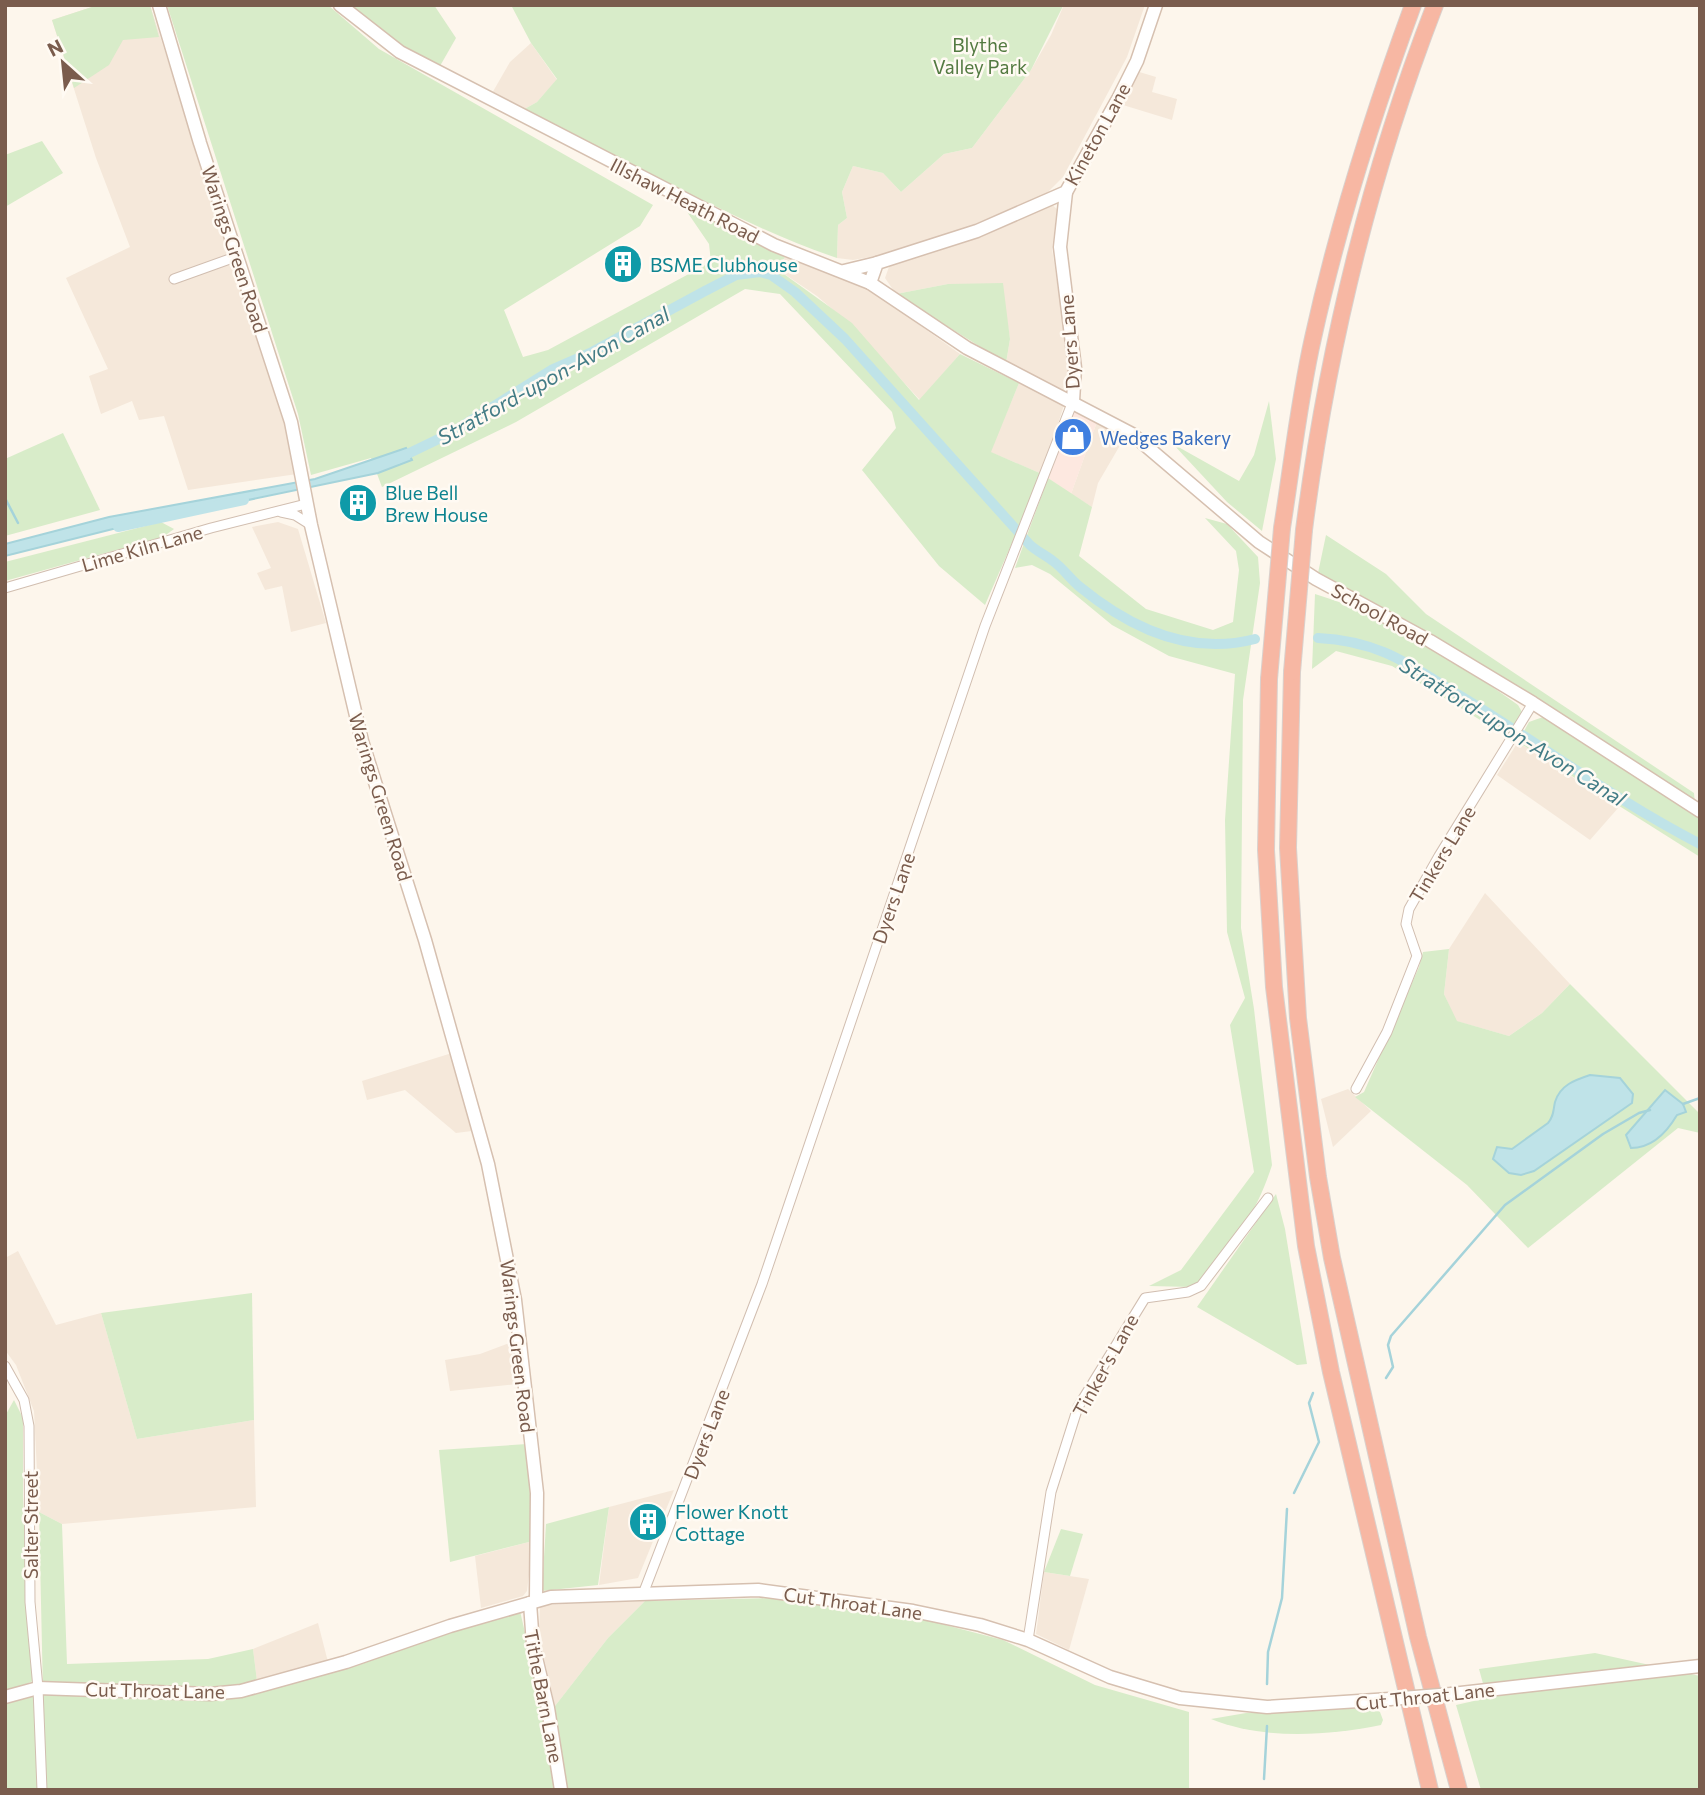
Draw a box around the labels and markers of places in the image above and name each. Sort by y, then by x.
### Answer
building icon: BSME Clubhouse [602,243,644,285]
place label: BSME Clubhouse [650,253,798,276]
shop icon: Wedges Bakery [1052,416,1094,458]
place label: Wedges Bakery [1100,426,1231,449]
place label: Blue Bell Brew House [385,481,488,526]
building icon: Blue Bell Brew House [337,482,379,524]
place label: Flower Knott Cottage [675,1500,789,1545]
building icon: Flower Knott Cottage [627,1501,669,1543]

